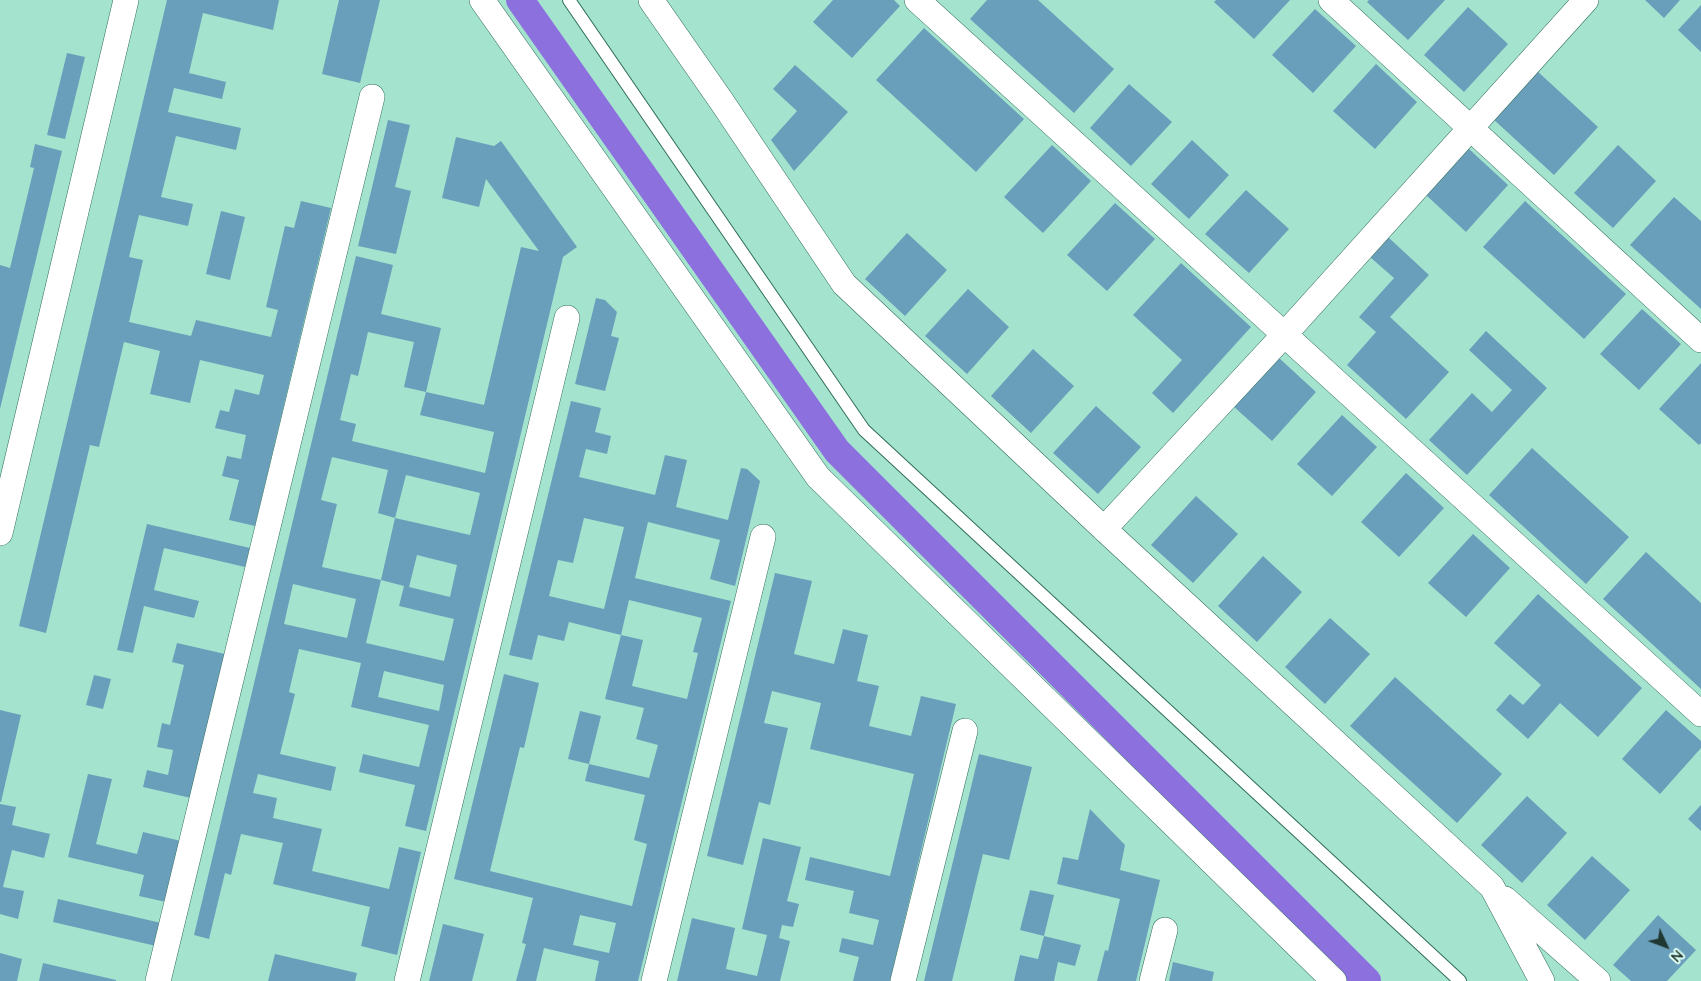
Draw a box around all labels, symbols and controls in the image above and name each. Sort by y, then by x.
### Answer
north arrow [1641,921,1691,971]
text: N [1667,946,1687,966]

